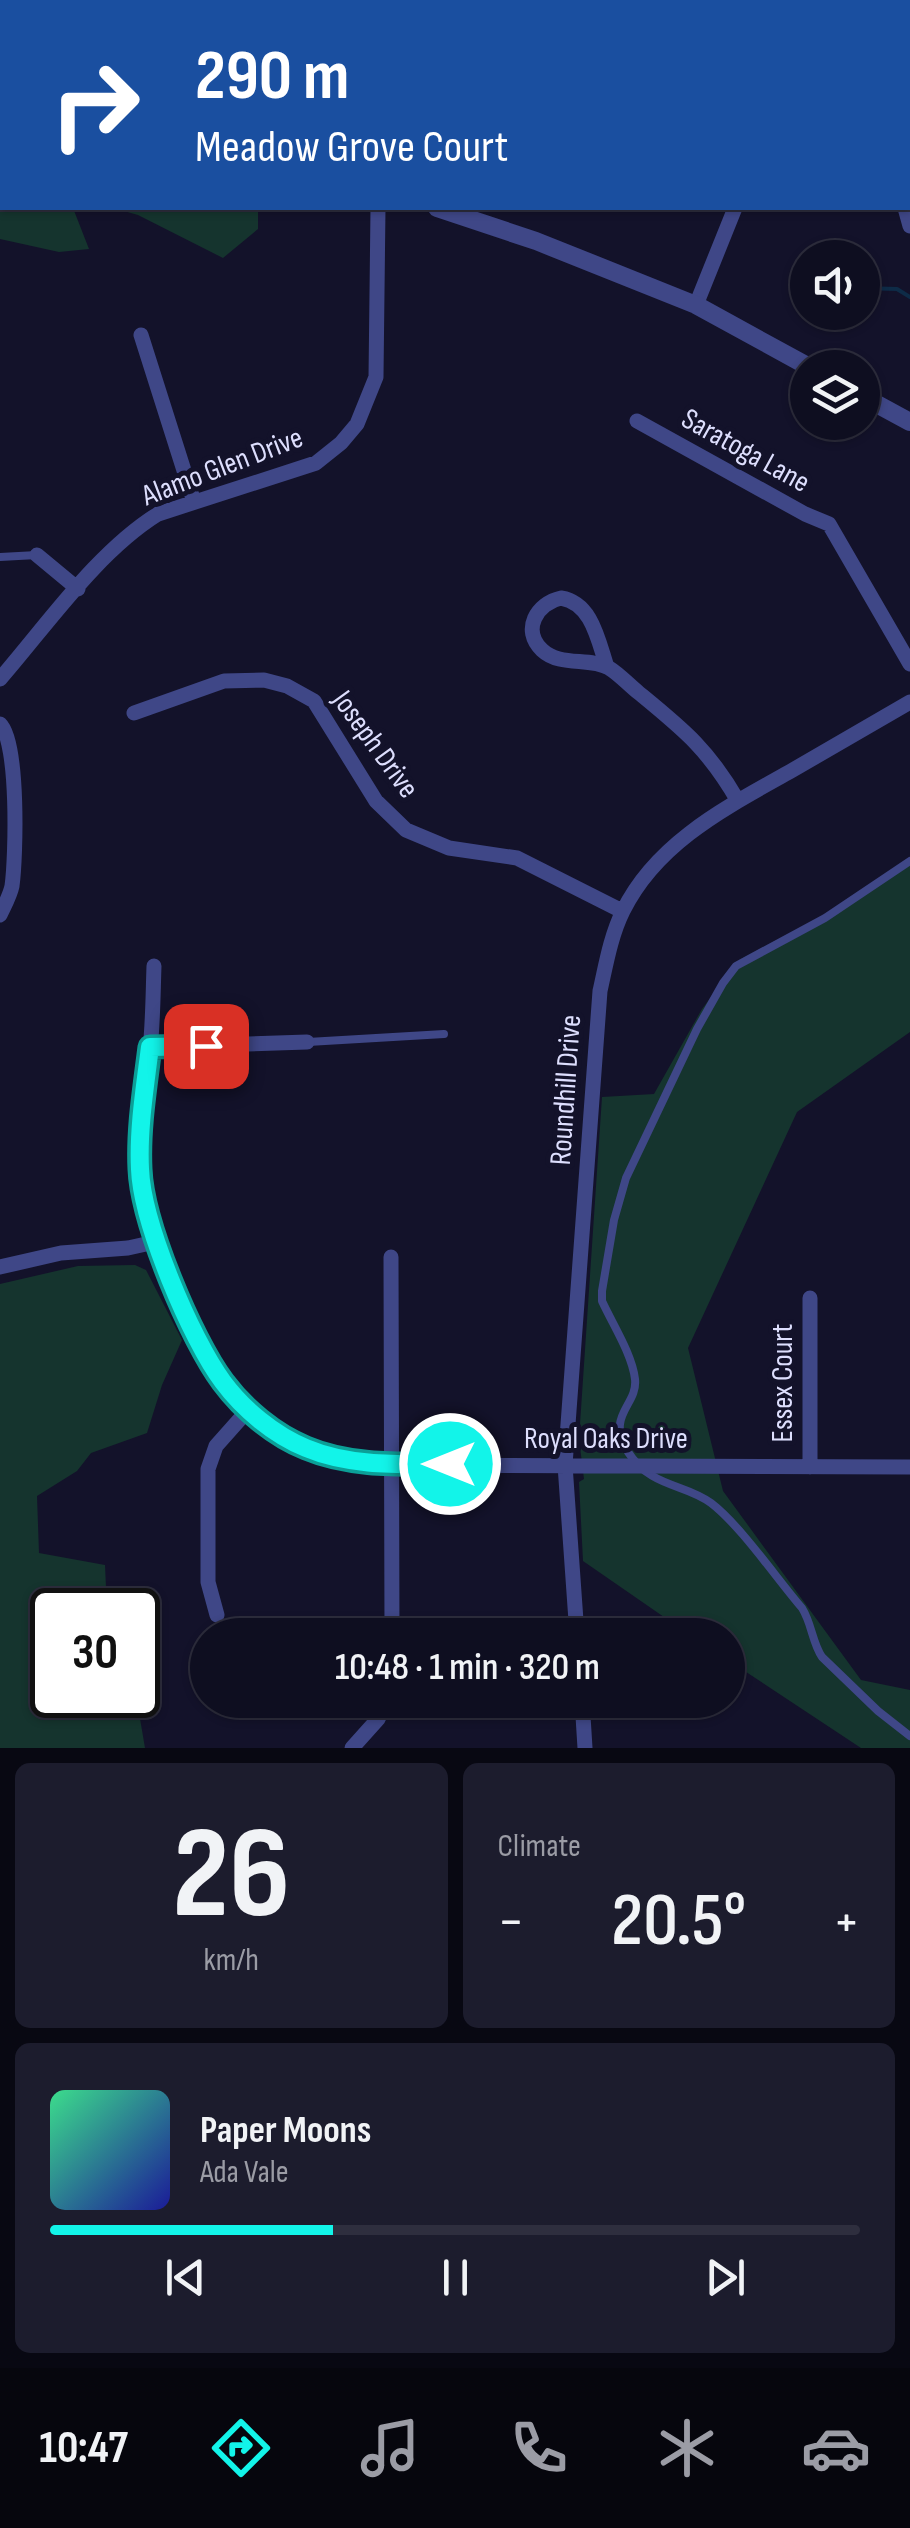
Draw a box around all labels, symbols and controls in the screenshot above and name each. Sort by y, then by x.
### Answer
text: 290 m [195,35,350,119]
icon: right [30,40,160,170]
text: Meadow Grove Court [195,120,508,175]
map controls [790,240,880,440]
button: sound [790,240,880,330]
button: layers [790,350,880,440]
street label: Saratoga Lane [675,401,816,501]
street label: Alamo Glen Drive [136,420,308,514]
street label: Joseph Drive [324,683,426,805]
pin [164,1004,249,1089]
street label: Roundhill Drive [543,1014,589,1166]
icon: arrive [179,1019,234,1074]
street label: Essex Court [765,1324,801,1442]
position arrow [398,1412,502,1516]
street label: Royal Oaks Drive [524,1421,688,1457]
speed limit sign: 30 [30,1588,160,1718]
text: 10:48 · 1 min · 320 m [335,1645,600,1690]
text: 26 [172,1798,290,1954]
text: Climate [498,1827,581,1866]
text: 20.5° [611,1876,746,1967]
text: − [498,1889,524,1956]
text: + [833,1889,860,1956]
text: km/h [204,1941,259,1980]
text: Paper Moons [200,2108,371,2153]
text: Ada Vale [200,2153,289,2192]
icon: previous [158,2250,213,2305]
icon: pause [428,2250,483,2305]
icon: next [698,2250,753,2305]
icon: directions [206,2413,276,2483]
icon: music [355,2413,425,2483]
icon: phone [504,2413,574,2483]
icon: climate [652,2413,722,2483]
icon: car [801,2413,871,2483]
text: 10:47 [39,2421,128,2476]

